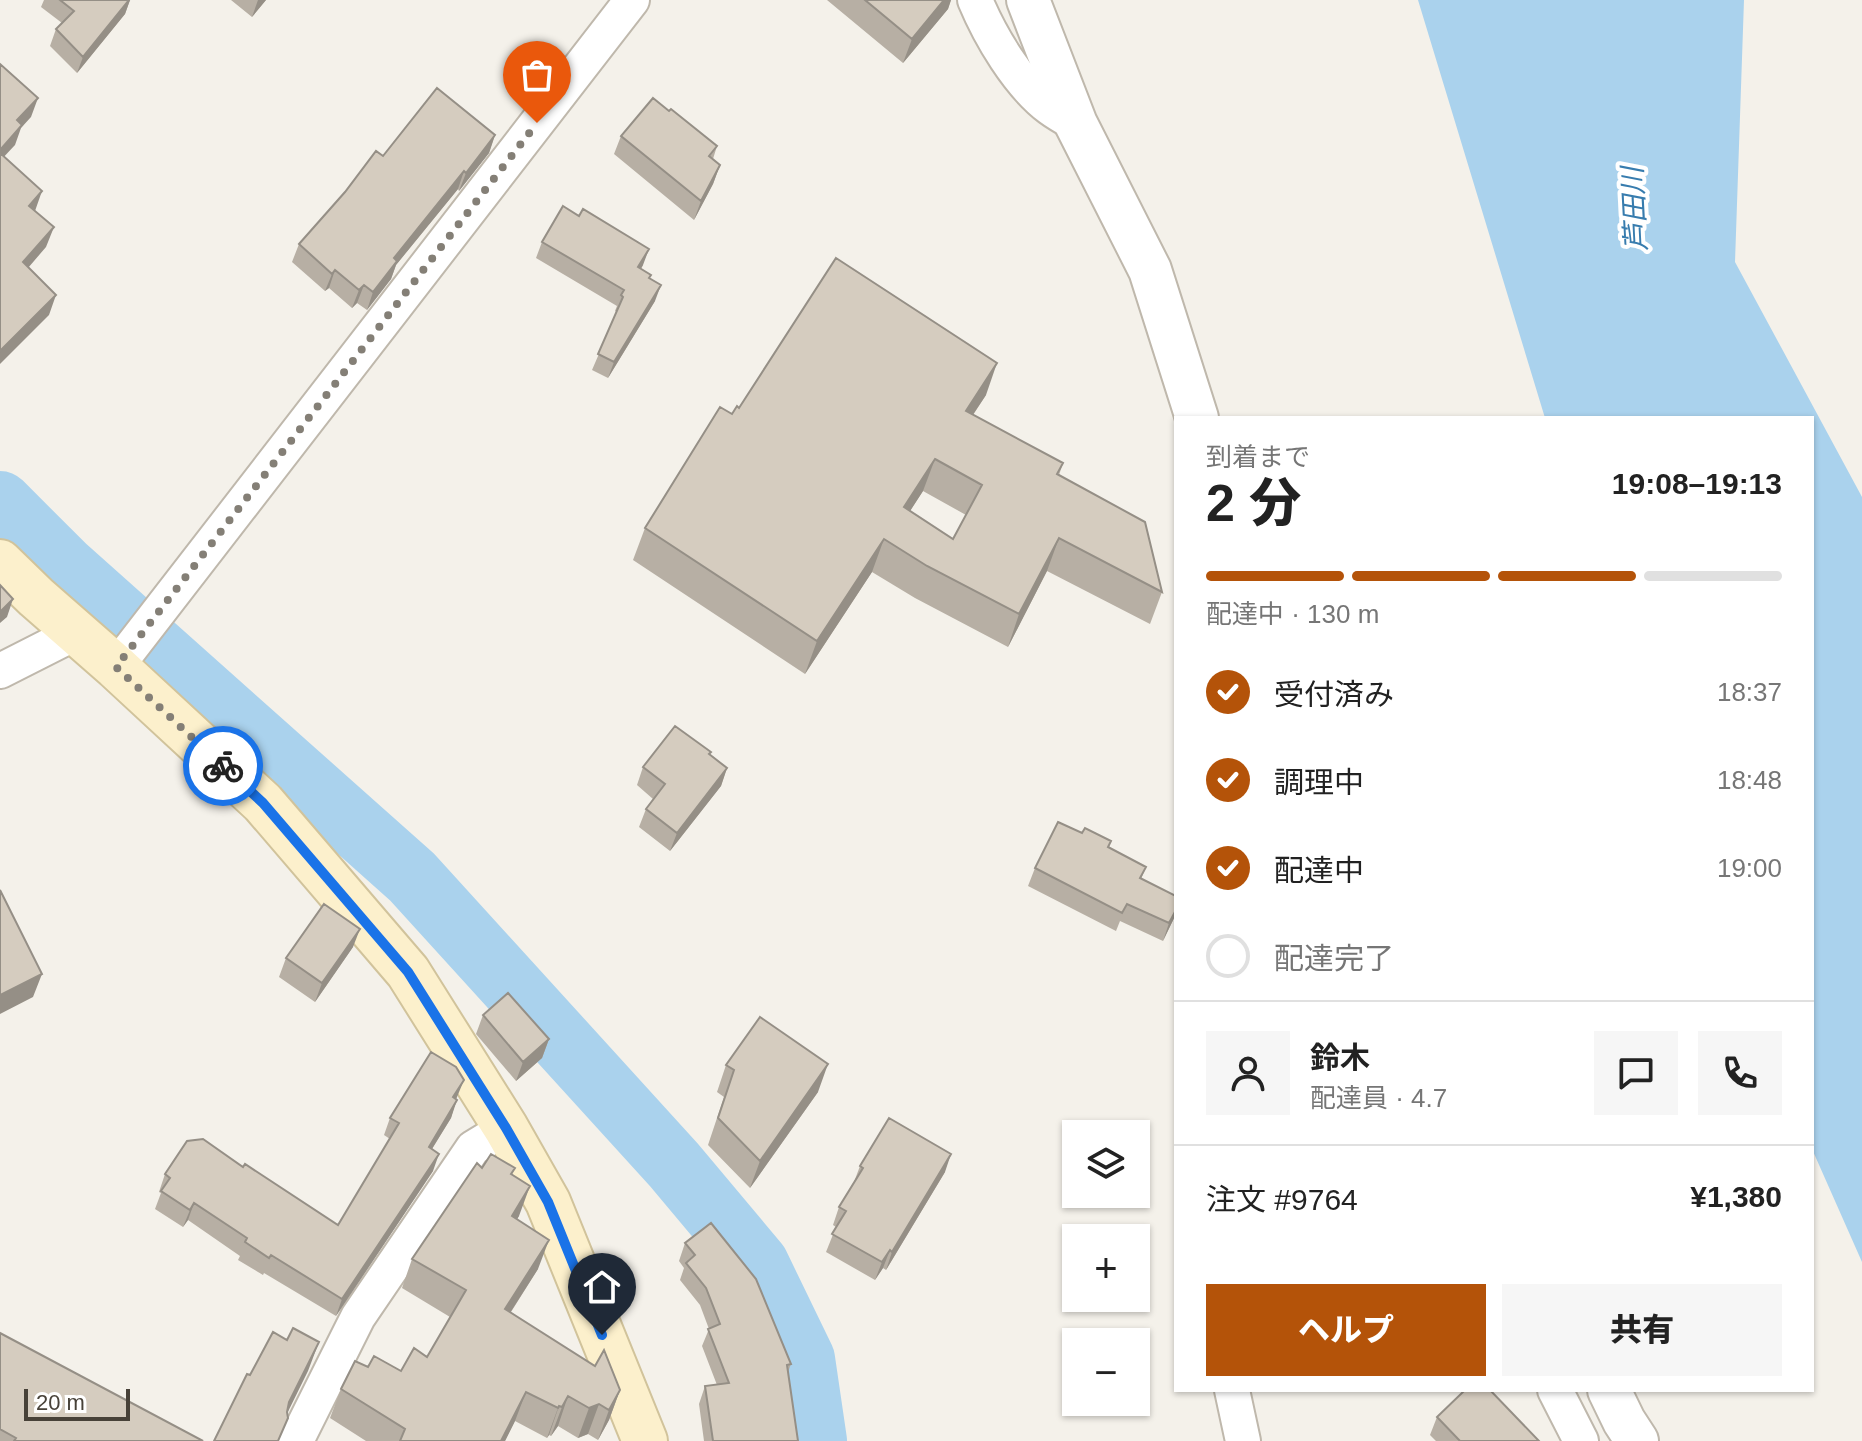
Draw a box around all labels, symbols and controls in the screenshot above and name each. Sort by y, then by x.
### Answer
pin [503,41,571,123]
icon: bag [515,53,559,97]
water label: 芦田川 [1617,163,1652,252]
text: 到着まで [1206,442,1310,472]
text: 19:08–19:13 [1612,467,1782,500]
text: 2 分 [1206,474,1301,532]
text: 配達中 · 130 m [1206,599,1379,629]
icon: check [1206,670,1250,714]
text: 18:37 [1717,677,1782,707]
text: 受付済み [1274,678,1394,711]
courier [183,726,263,806]
icon: bike [201,744,245,788]
icon: check [1206,758,1250,802]
text: 18:48 [1717,765,1782,795]
text: 調理中 [1274,766,1364,799]
icon: check [1206,846,1250,890]
text: 19:00 [1717,853,1782,883]
text: 配達中 [1274,854,1364,887]
text: 配達完了 [1274,942,1394,975]
button: person [1206,1031,1290,1115]
button: chat [1594,1031,1678,1115]
button: phone [1698,1031,1782,1115]
text: 鈴木 [1310,1041,1370,1074]
text: 配達員 · 4.7 [1310,1083,1447,1113]
map controls [1062,1120,1150,1416]
button: layers [1062,1120,1150,1208]
text: ¥1,380 [1690,1180,1782,1213]
text: 注文 #9764 [1206,1183,1358,1216]
button: + [1062,1224,1150,1312]
pin [568,1253,636,1335]
icon: home [580,1265,624,1309]
button: ヘルプ [1206,1284,1486,1376]
button: 共有 [1502,1284,1782,1376]
button: − [1062,1328,1150,1416]
scale bar [24,1385,130,1421]
text: 20 m [36,1390,85,1415]

